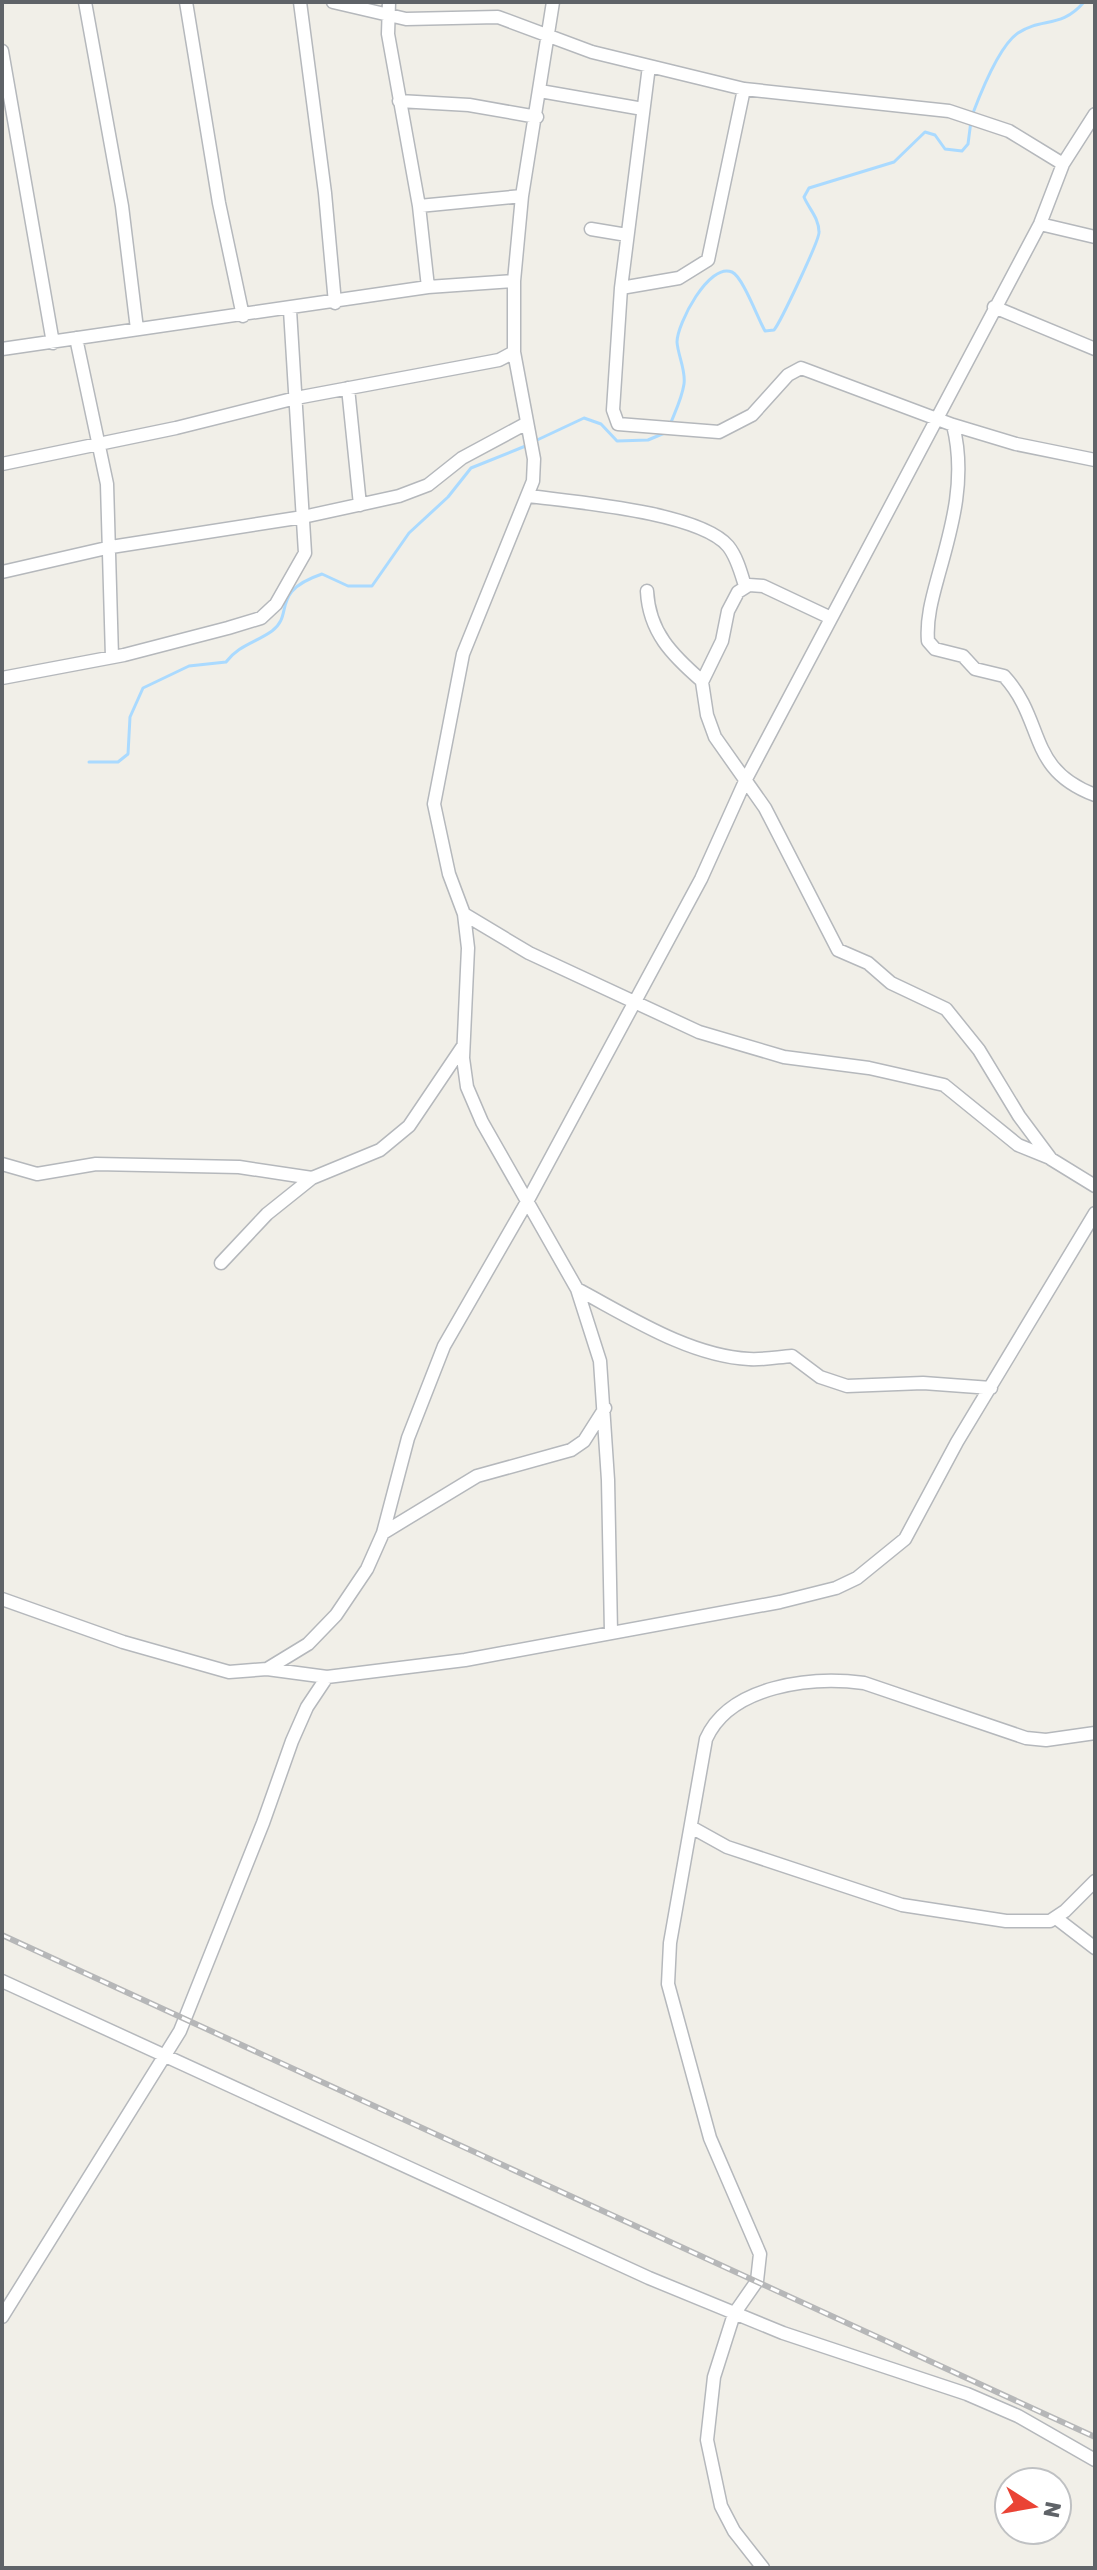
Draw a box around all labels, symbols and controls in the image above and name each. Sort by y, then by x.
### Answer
north arrow [993,2466,1073,2546]
text: N [1037,2499,1067,2520]

